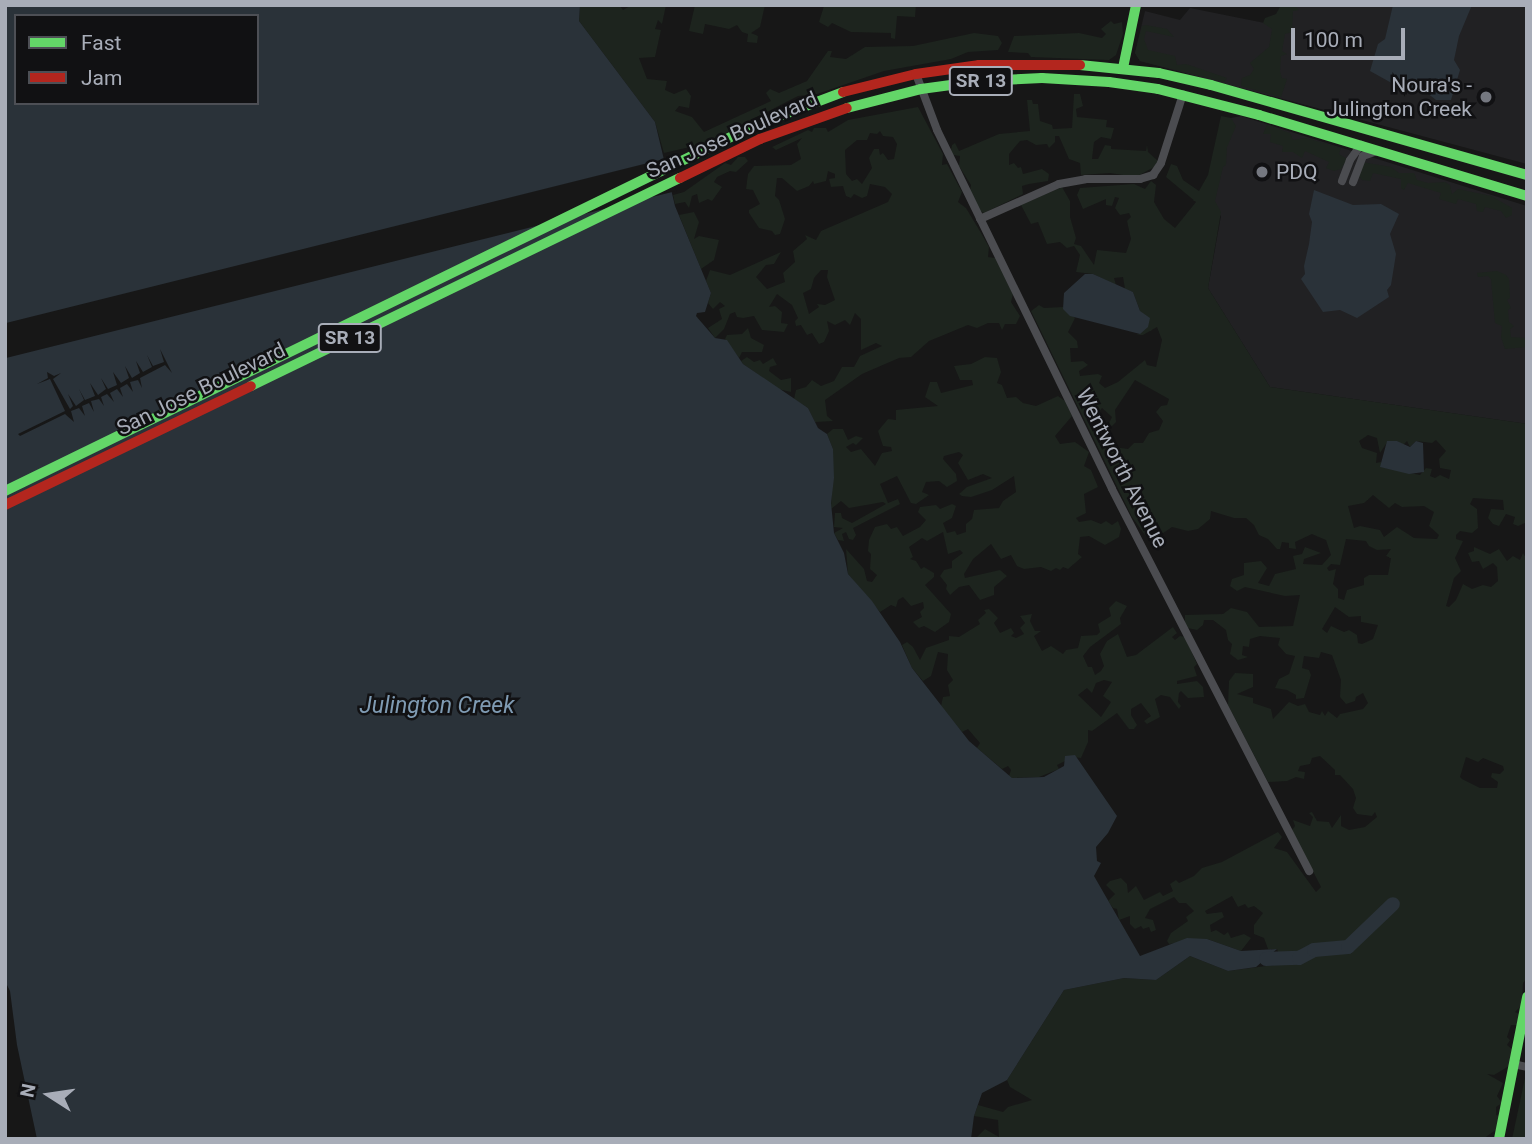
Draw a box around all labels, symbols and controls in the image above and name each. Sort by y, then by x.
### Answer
legend [14,14,259,105]
scale bar [1294,14,1408,58]
text: 100 m [1304,28,1363,52]
text: Fast [81,31,121,55]
text: Jam [81,66,122,90]
road number: SR 13 [948,66,1014,96]
place label: Noura's - Julington Creek [1326,72,1472,122]
street label: San Jose Boulevard [643,86,821,184]
marker: Noura's - Julington Creek [1478,89,1494,105]
place label: PDQ [1276,159,1317,185]
marker: PDQ [1254,164,1270,180]
road number: SR 13 [317,322,383,354]
street label: San Jose Boulevard [113,337,289,441]
street label: Wentworth Avenue [1071,384,1173,552]
water label: Julington Creek [360,692,514,720]
north arrow [14,1060,84,1130]
text: N [15,1082,41,1099]

